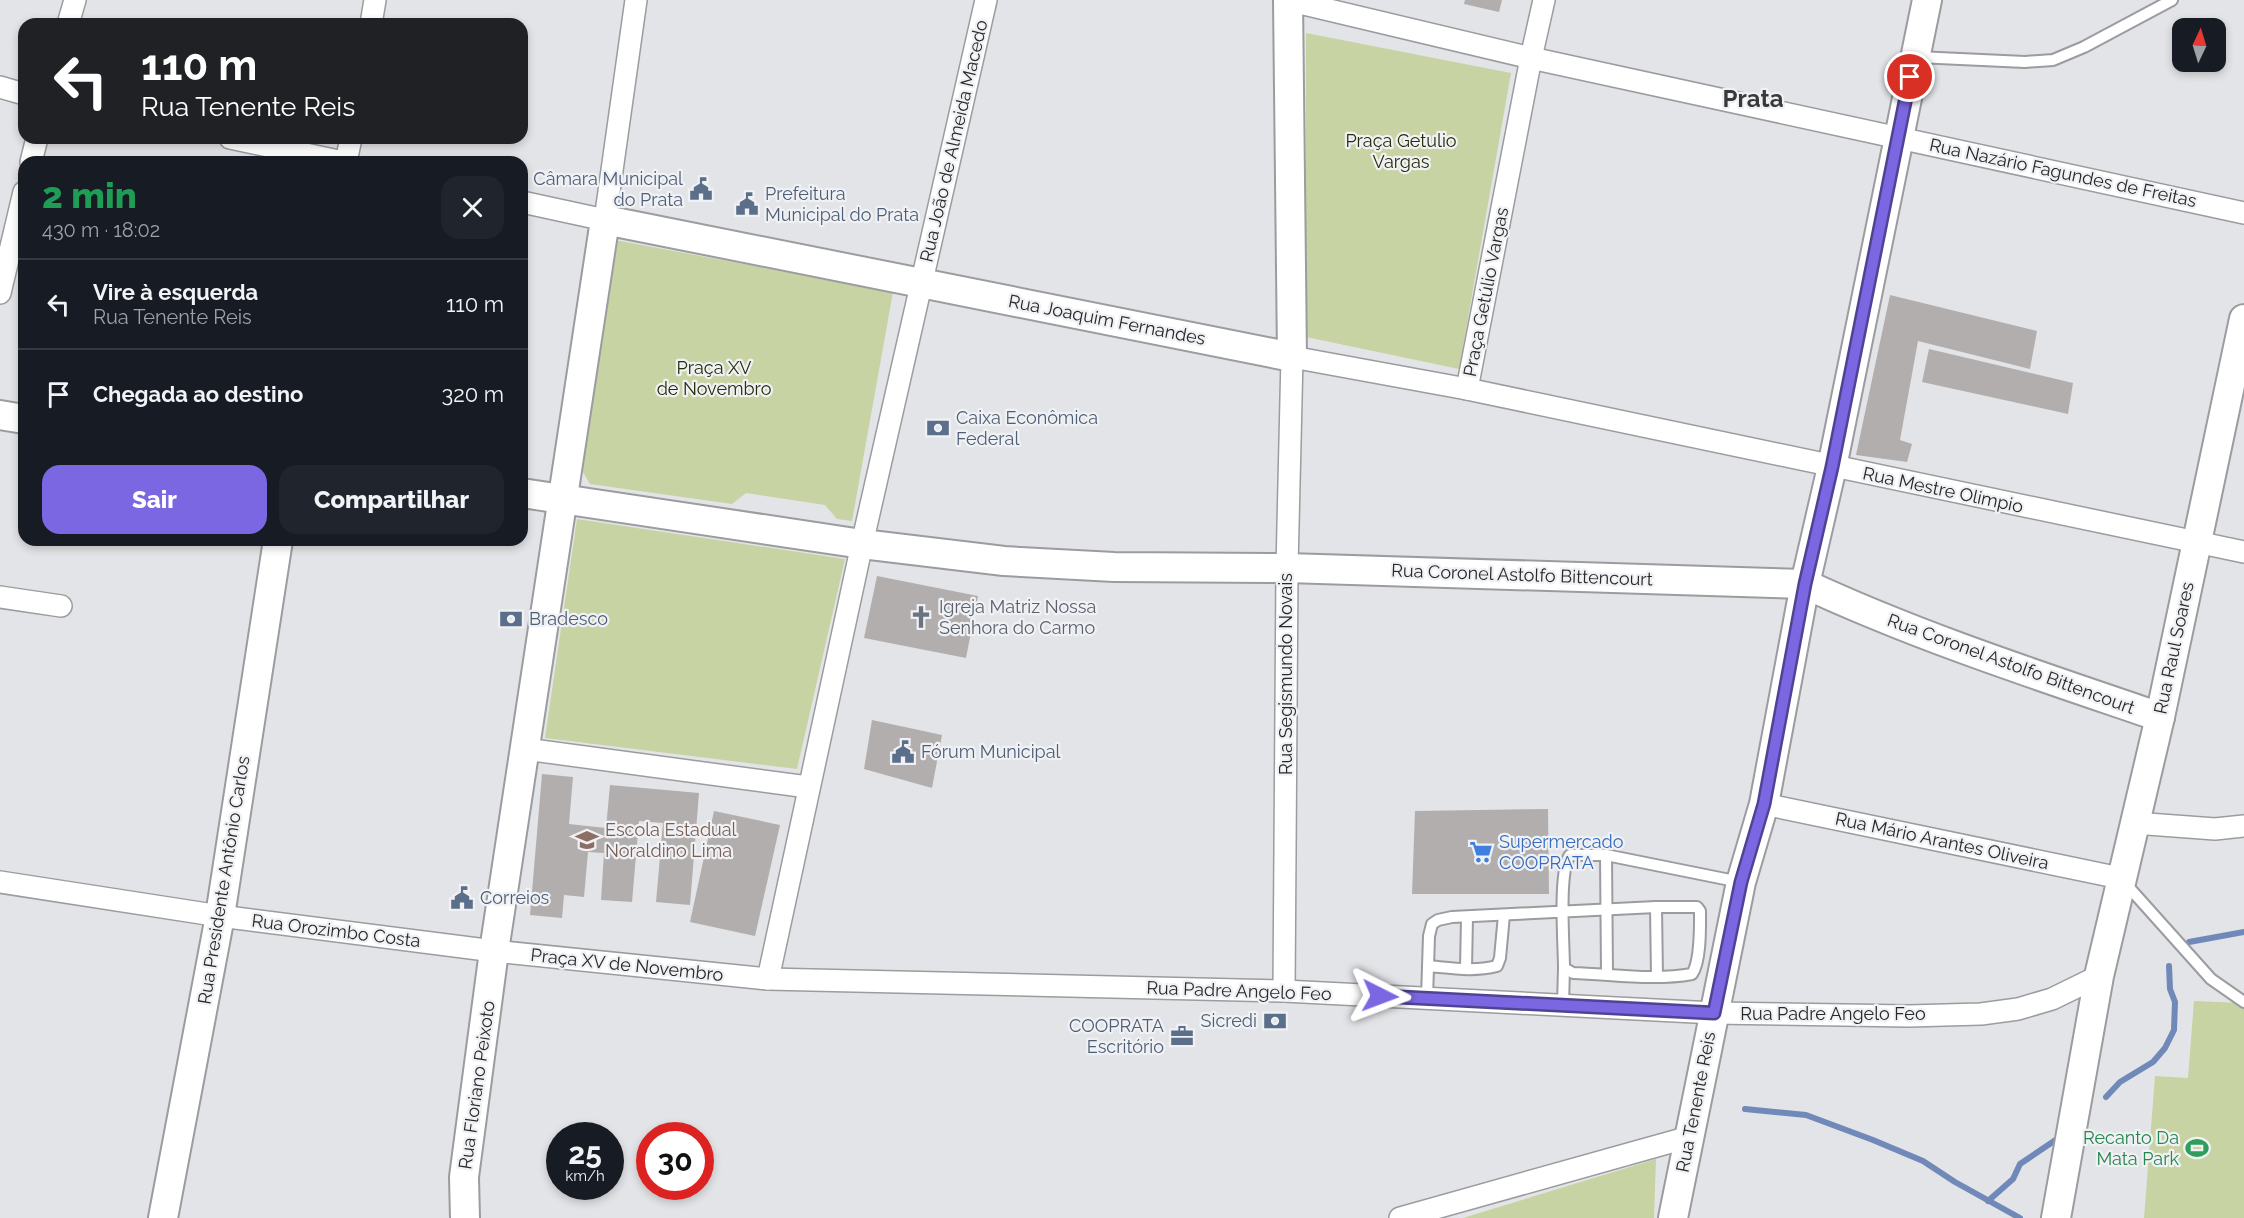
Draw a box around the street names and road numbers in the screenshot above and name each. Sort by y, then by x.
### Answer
street label: Rua João de Almeida Macedo [915,18,992,264]
street label: Rua Nazário Fagundes de Freitas [1928,134,2199,211]
street label: Praça Getúlio Vargas [1459,205,1512,378]
street label: Rua Joaquim Fernandes [1007,290,1208,349]
street label: Rua Mestre Olimpio [1861,462,2026,517]
street label: Rua Coronel Astolfo Bittencourt [1391,559,1653,590]
street label: Rua Segismundo Novais [1275,573,1296,775]
street label: Rua Raul Soares [2149,580,2198,716]
street label: Rua Coronel Astolfo Bittencourt [1885,609,2138,718]
street label: Rua Presidente Antônio Carlos [193,754,254,1006]
street label: Rua Mário Arantes Oliveira [1833,808,2051,873]
street label: Rua Orozimbo Costa [250,910,422,951]
street label: Praça XV de Novembro [530,944,725,985]
street label: Rua Padre Angelo Feo [1146,977,1332,1004]
street label: Rua Floriano Peixoto [454,999,499,1171]
street label: Rua Padre Angelo Feo [1740,1003,1926,1024]
street label: Rua Tenente Reis [1672,1029,1720,1174]

